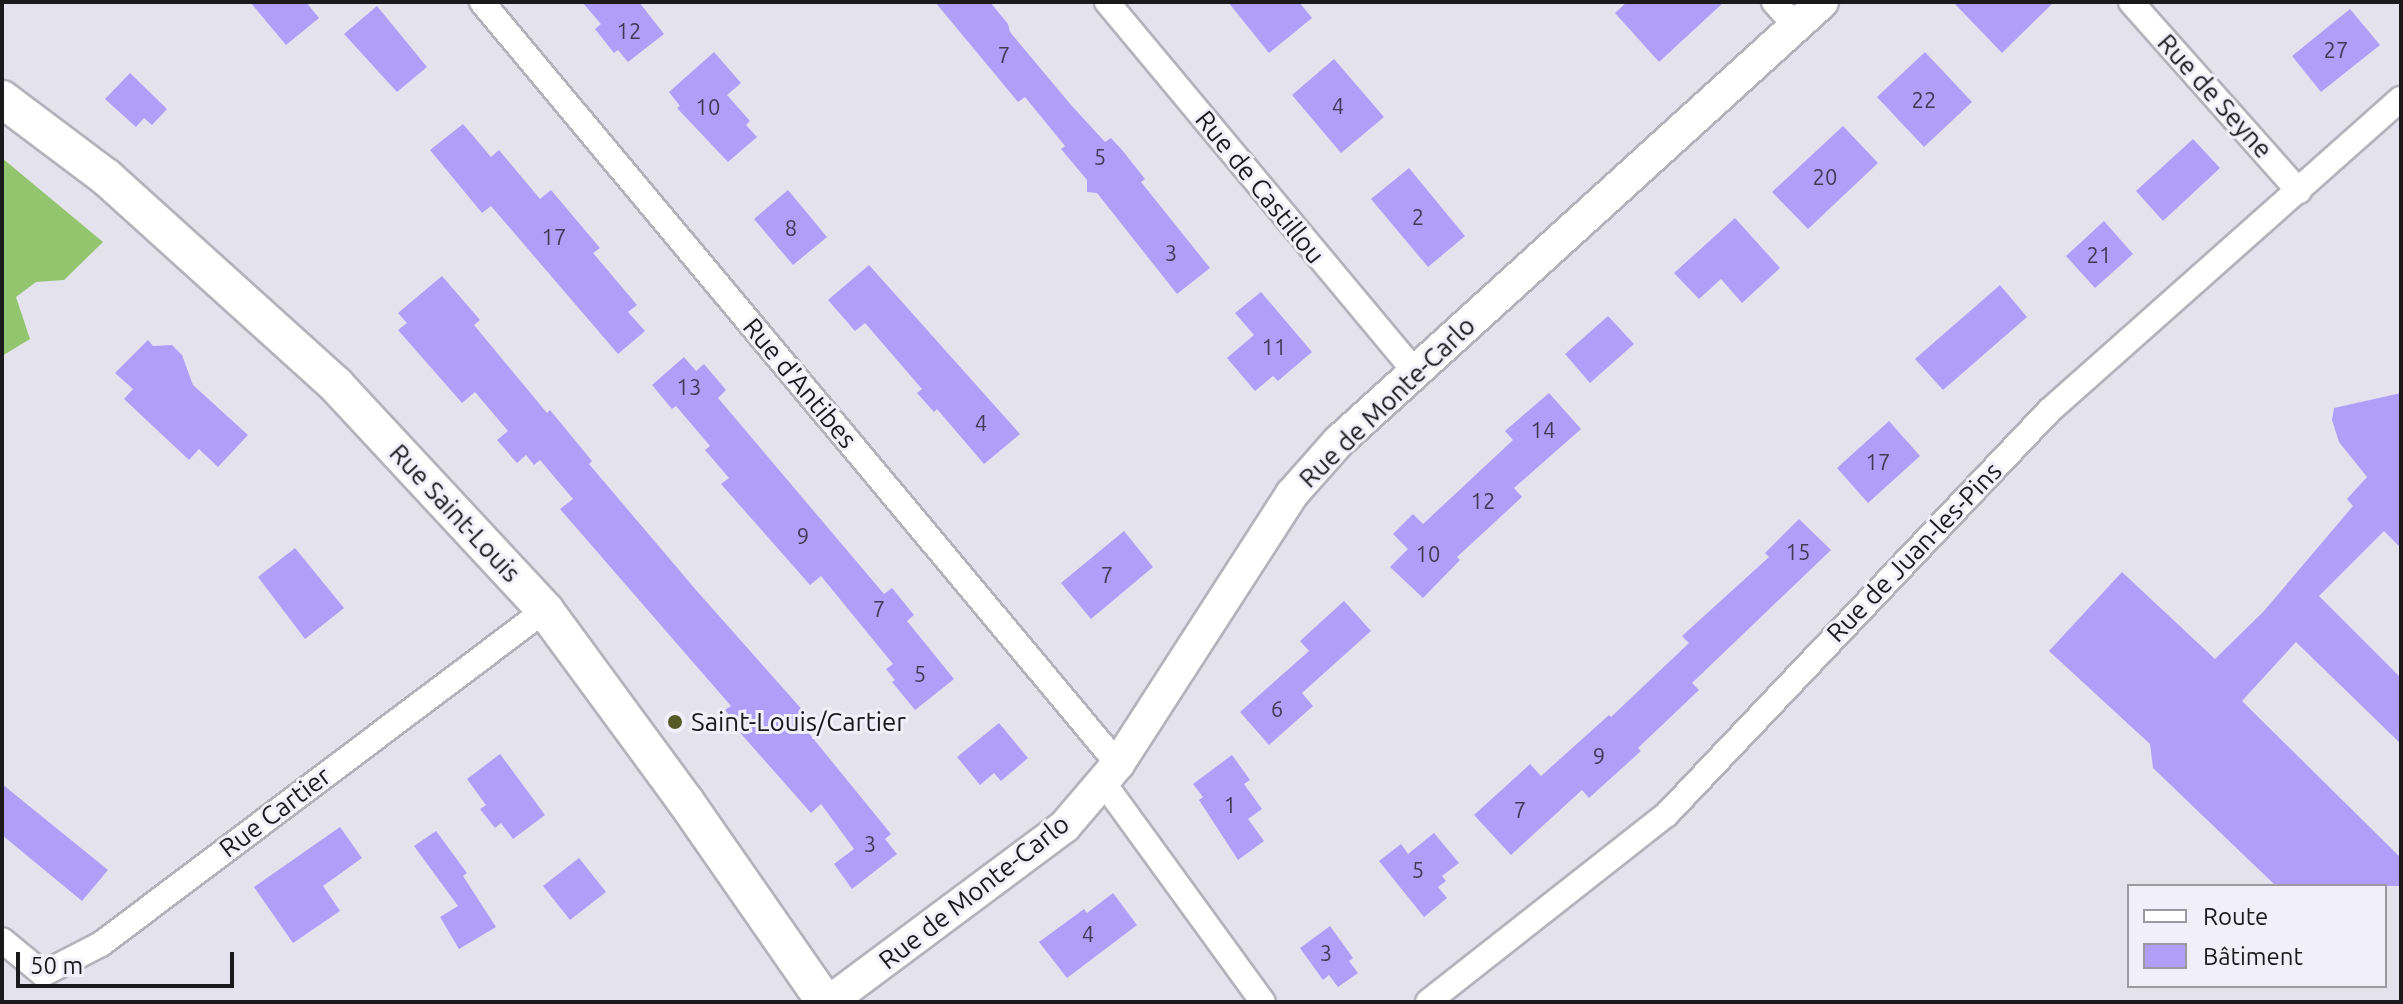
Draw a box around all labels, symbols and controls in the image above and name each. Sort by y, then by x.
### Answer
house number: 12 [617,18,641,44]
street label: Rue de Seyne [2151,27,2279,165]
house number: 27 [2324,37,2348,63]
house number: 7 [998,42,1010,68]
house number: 22 [1912,87,1936,113]
house number: 4 [1332,93,1344,119]
house number: 10 [696,94,720,120]
street label: Rue de Castillou [1189,104,1331,270]
house number: 5 [1094,144,1106,170]
house number: 20 [1813,164,1837,190]
house number: 2 [1412,204,1424,230]
house number: 8 [785,215,797,241]
house number: 17 [542,224,566,250]
house number: 3 [1165,240,1177,266]
house number: 21 [2087,242,2111,268]
street label: Rue de Monte-Carlo [1292,310,1482,494]
street label: Rue d'Antibes [737,312,863,454]
house number: 11 [1262,334,1286,360]
house number: 13 [677,374,701,400]
house number: 4 [975,410,987,436]
house number: 14 [1531,417,1555,443]
street label: Rue Saint-Louis [383,437,527,589]
house number: 17 [1866,449,1890,475]
street label: Rue de Juan-les-Pins [1820,455,2008,649]
house number: 12 [1471,488,1495,514]
house number: 9 [797,523,809,549]
house number: 15 [1786,539,1810,565]
house number: 10 [1416,541,1440,567]
house number: 7 [1101,562,1113,588]
house number: 7 [873,596,885,622]
house number: 5 [914,661,926,687]
house number: 6 [1271,696,1283,722]
place label: Saint-Louis/Cartier [691,706,906,738]
marker: Saint-Louis/Cartier [666,713,684,731]
house number: 9 [1593,743,1605,769]
street label: Rue Cartier [213,760,337,864]
house number: 1 [1224,792,1236,818]
house number: 7 [1514,797,1526,823]
street label: Rue de Monte-Carlo [873,808,1075,976]
house number: 3 [864,831,876,857]
house number: 5 [1412,857,1424,883]
legend [2127,884,2387,988]
text: Route [2203,903,2268,930]
house number: 4 [1082,921,1094,947]
scale bar [20,936,238,986]
house number: 3 [1320,940,1332,966]
text: Bâtiment [2203,943,2303,970]
text: 50 m [30,952,83,979]

